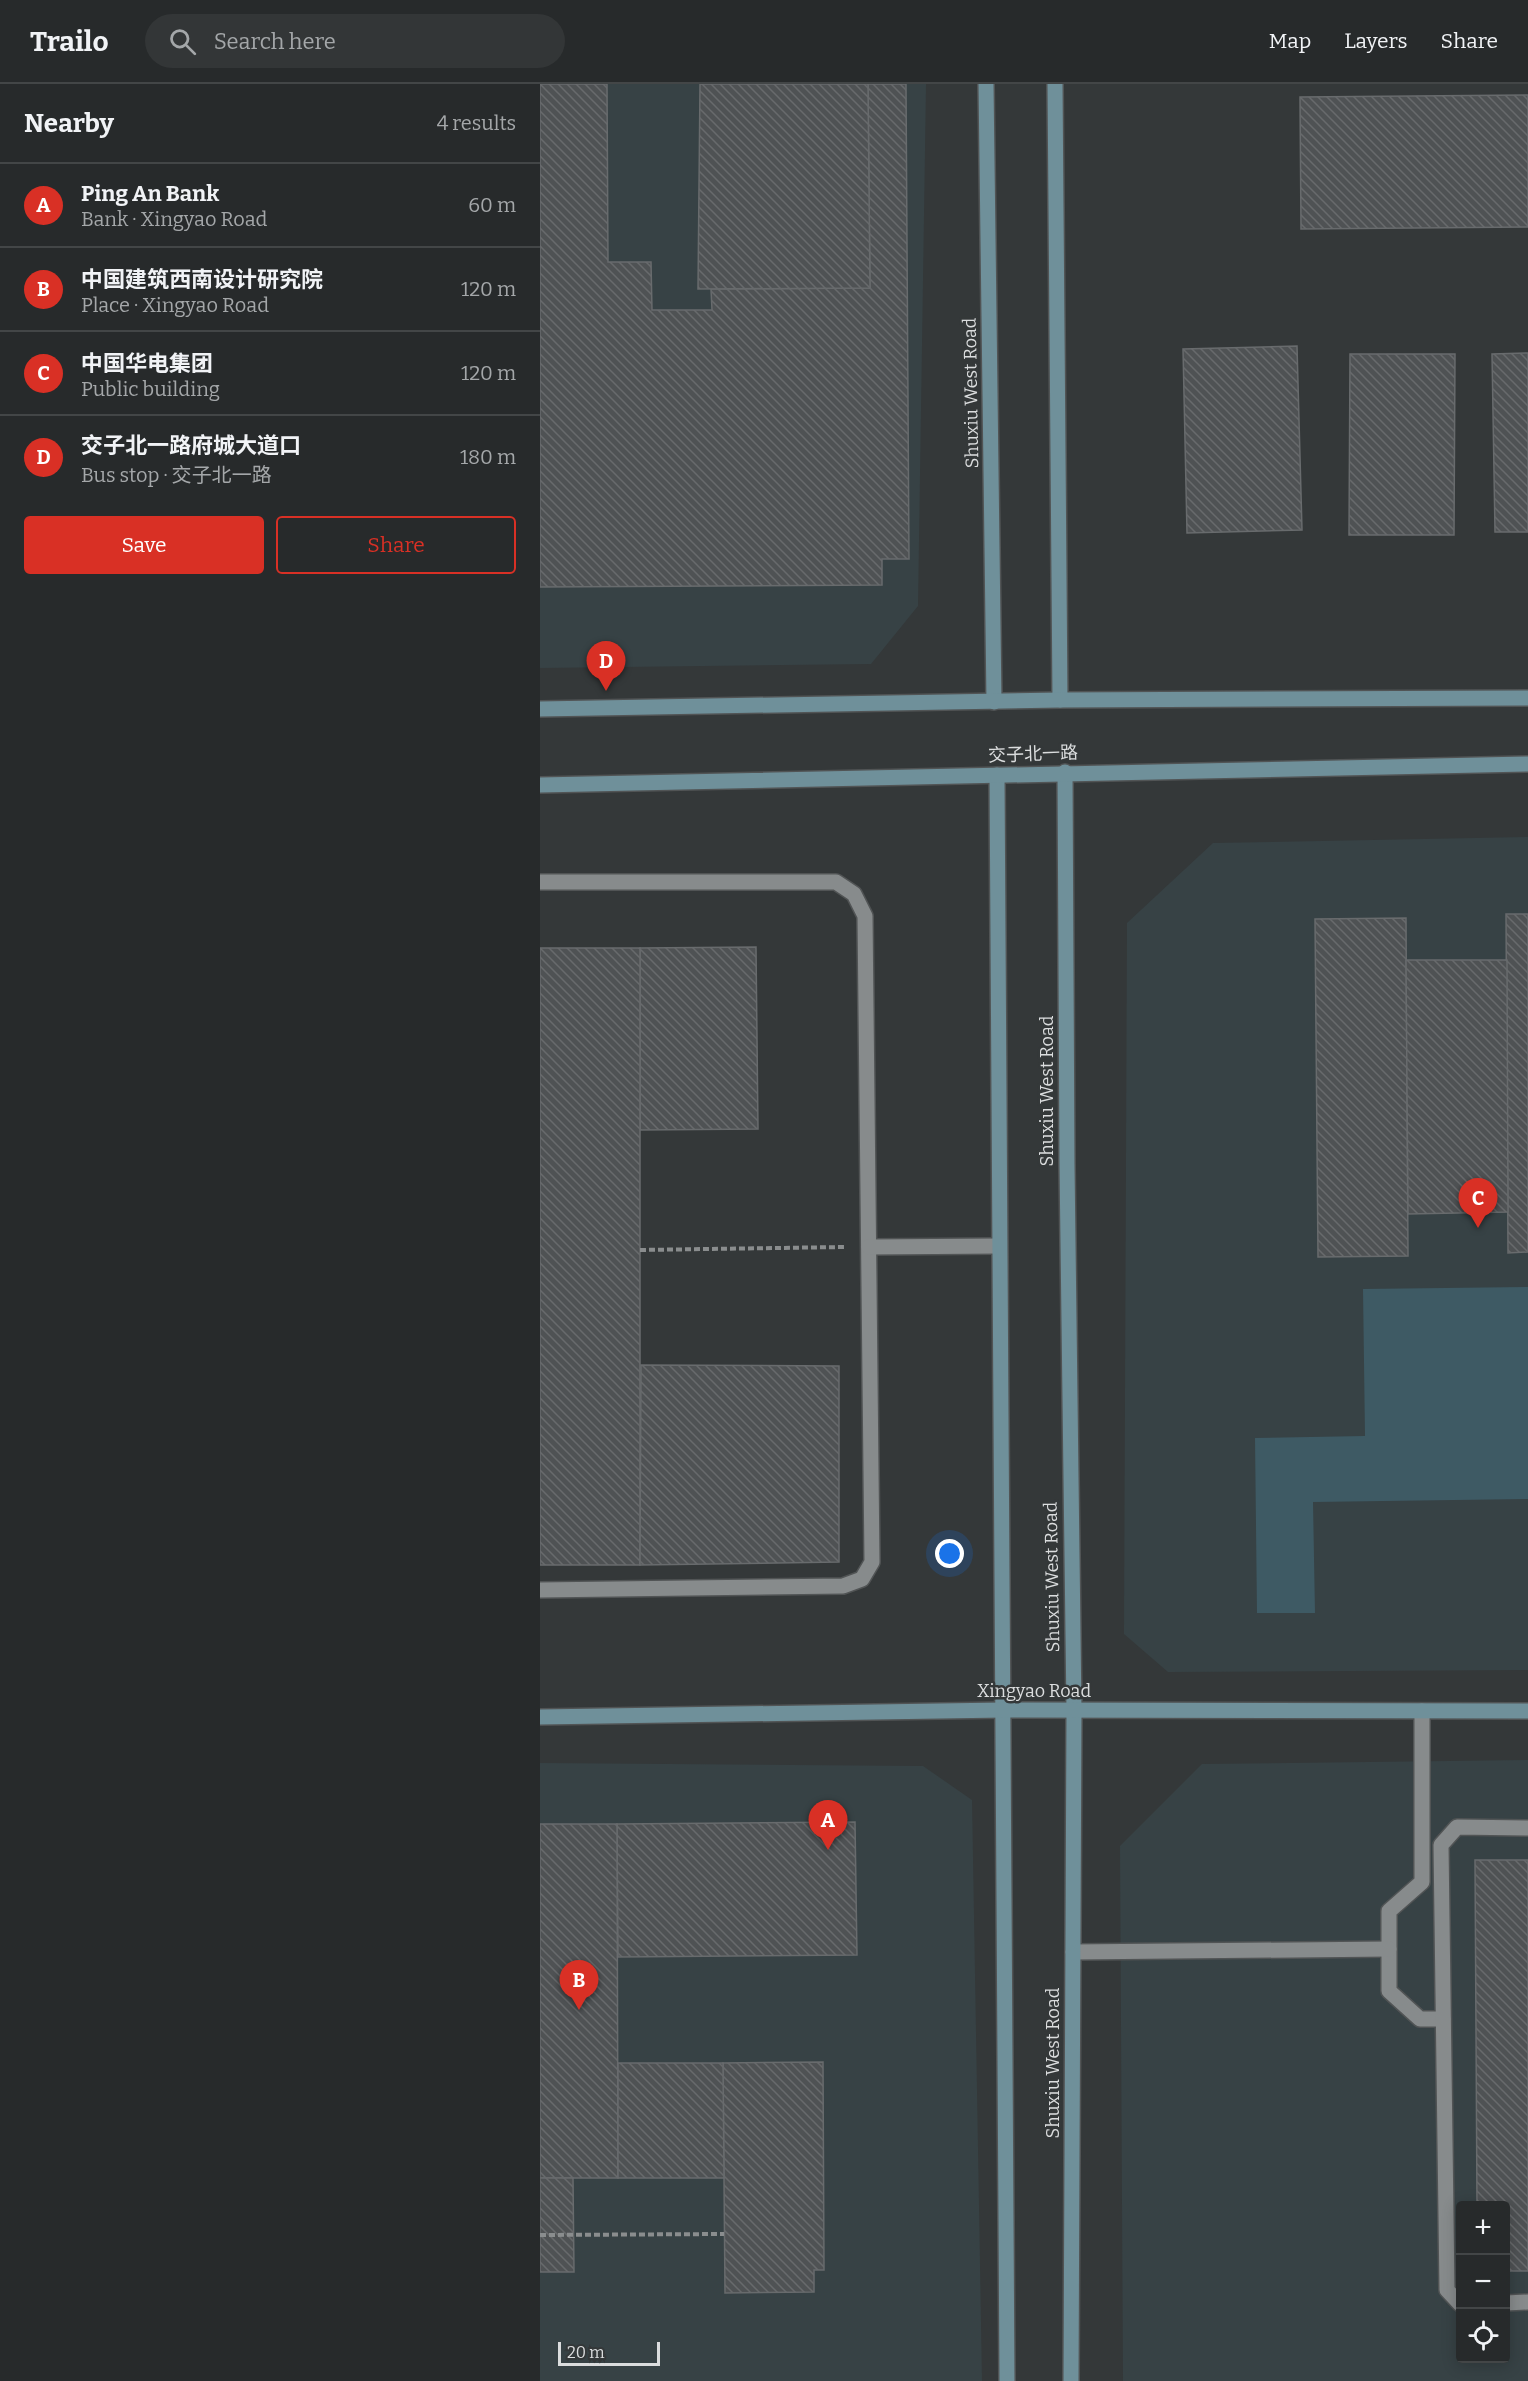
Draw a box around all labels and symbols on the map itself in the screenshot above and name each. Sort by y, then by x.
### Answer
street label: Shuxiu West Road [959,317,983,469]
pin: D [586,642,626,691]
street label: 交子北一路 [988,741,1078,767]
street label: Shuxiu West Road [1036,1015,1058,1166]
pin: C [1458,1178,1498,1228]
street label: Shuxiu West Road [1040,1501,1064,1653]
your location [935,1539,964,1568]
street label: Xingyao Road [977,1680,1091,1702]
pin: A [808,1800,848,1850]
pin: B [560,1960,598,2010]
street label: Shuxiu West Road [1042,1987,1064,2138]
scale bar [558,2339,660,2366]

